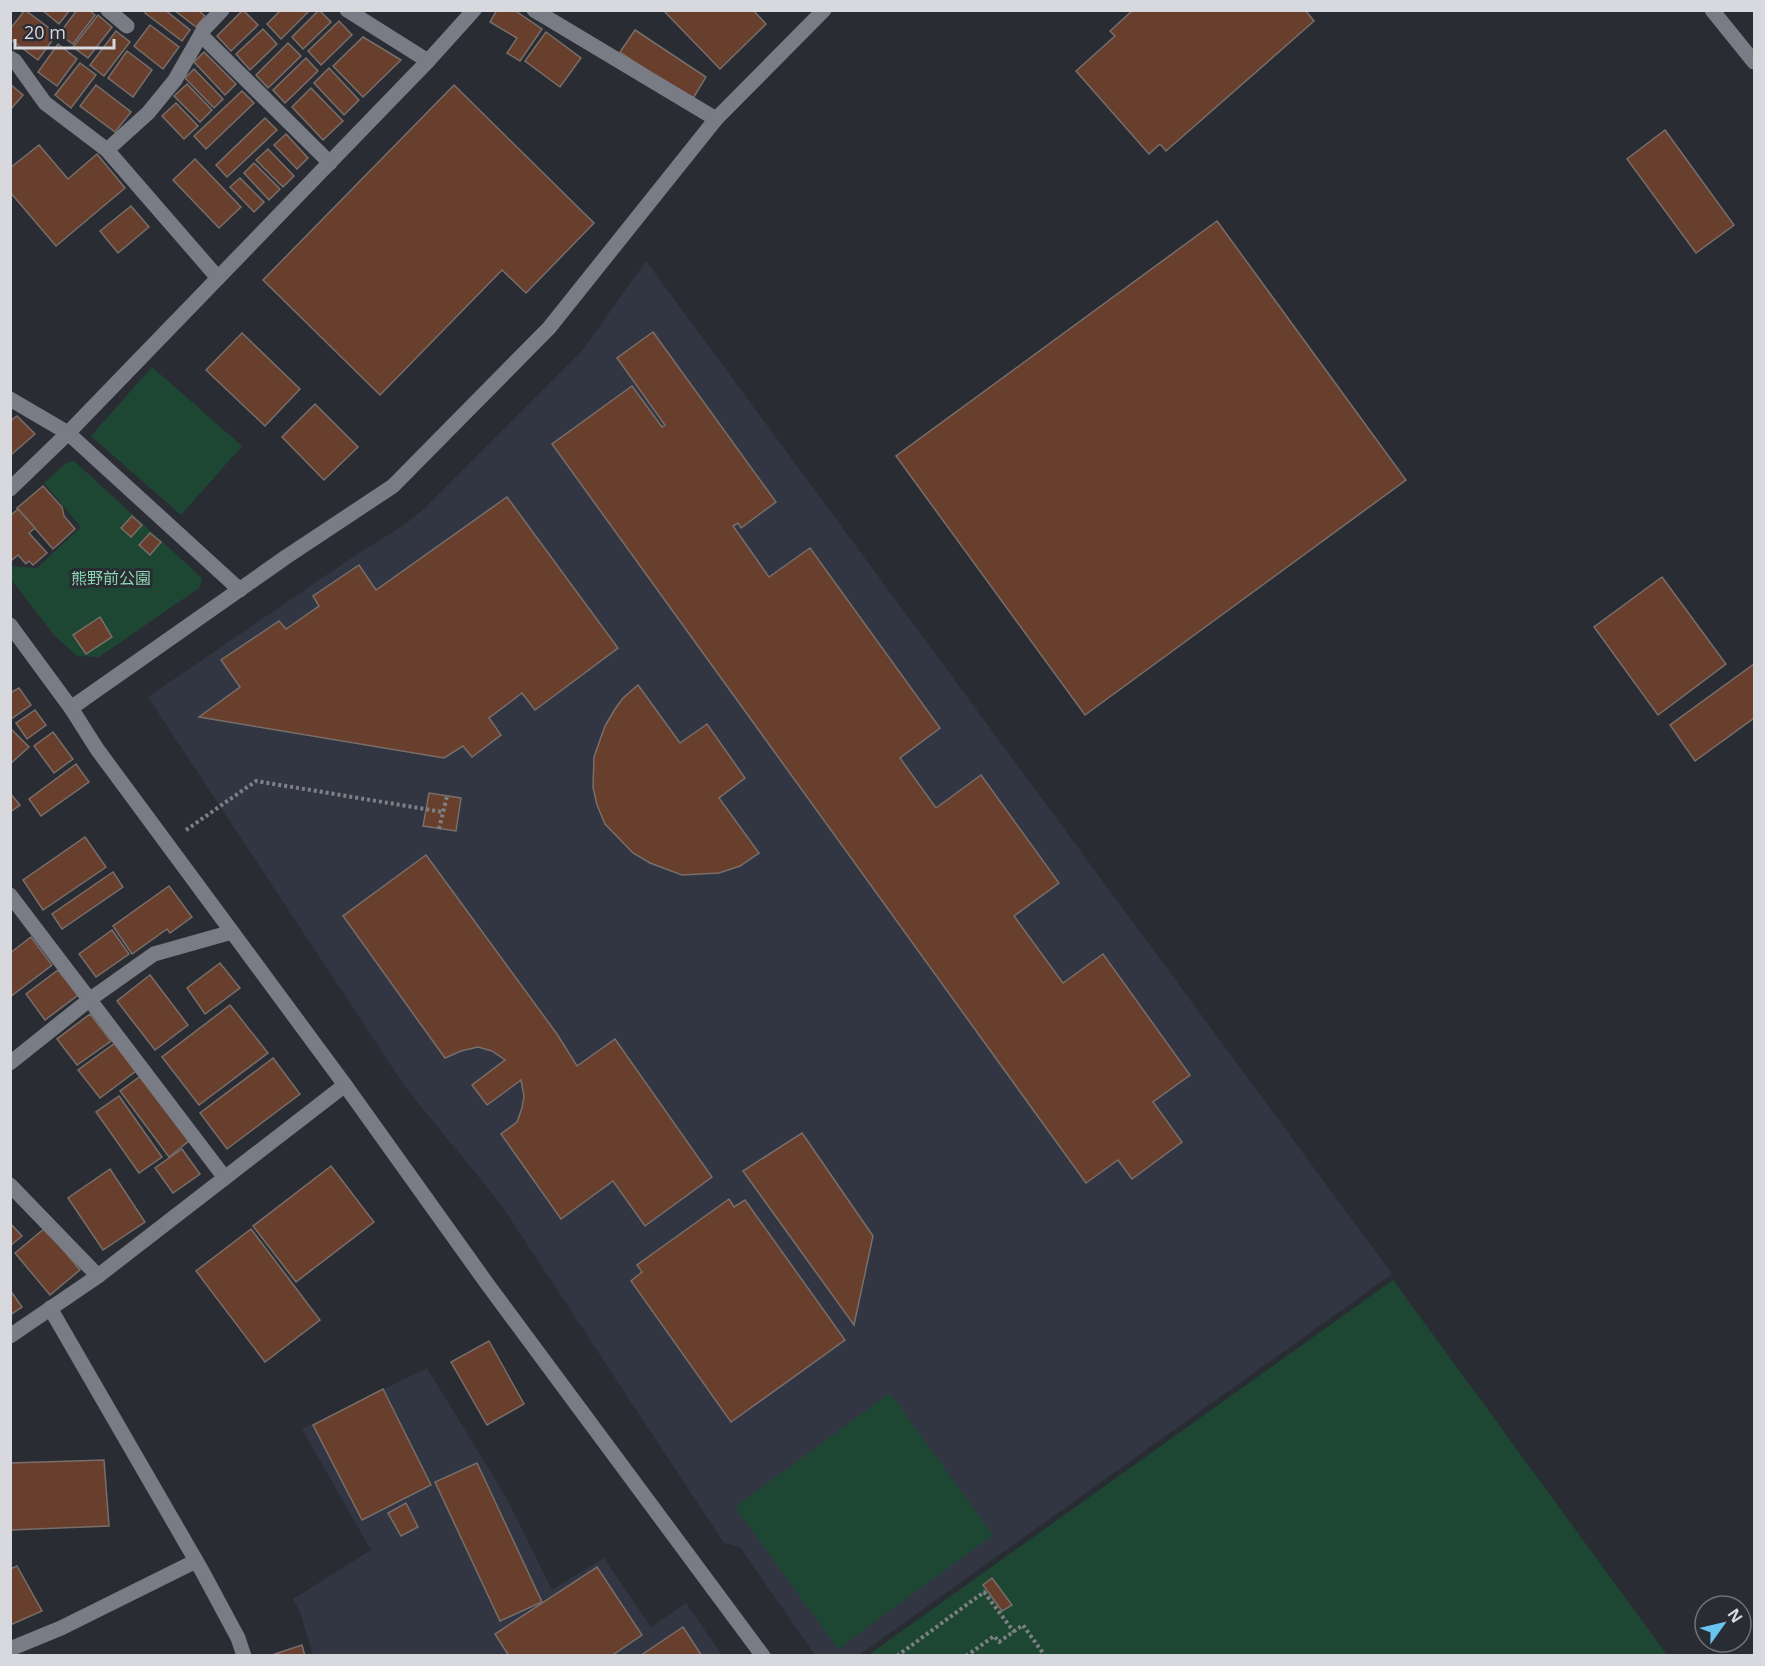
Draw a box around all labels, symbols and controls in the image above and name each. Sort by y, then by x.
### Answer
scale bar [15,12,114,50]
text: 20 m [24,20,66,44]
park label: 熊野前公園 [71,567,151,589]
north arrow [1693,1594,1753,1654]
text: N [1723,1604,1748,1627]

